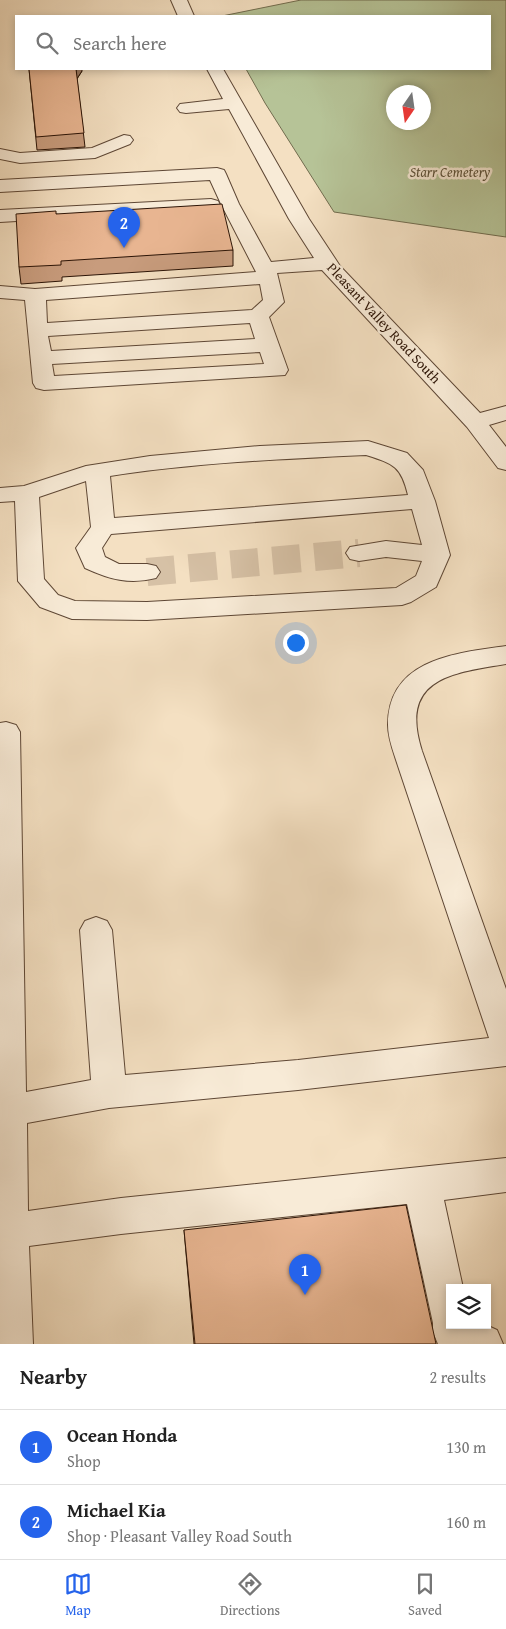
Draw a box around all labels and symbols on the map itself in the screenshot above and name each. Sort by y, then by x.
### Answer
north arrow [386,85,431,130]
park label: Starr Cemetery [410,162,491,182]
pin: 2 [108,207,140,248]
street label: Pleasant Valley Road South [323,258,446,388]
your location [283,630,309,656]
pin: 1 [289,1254,321,1295]

